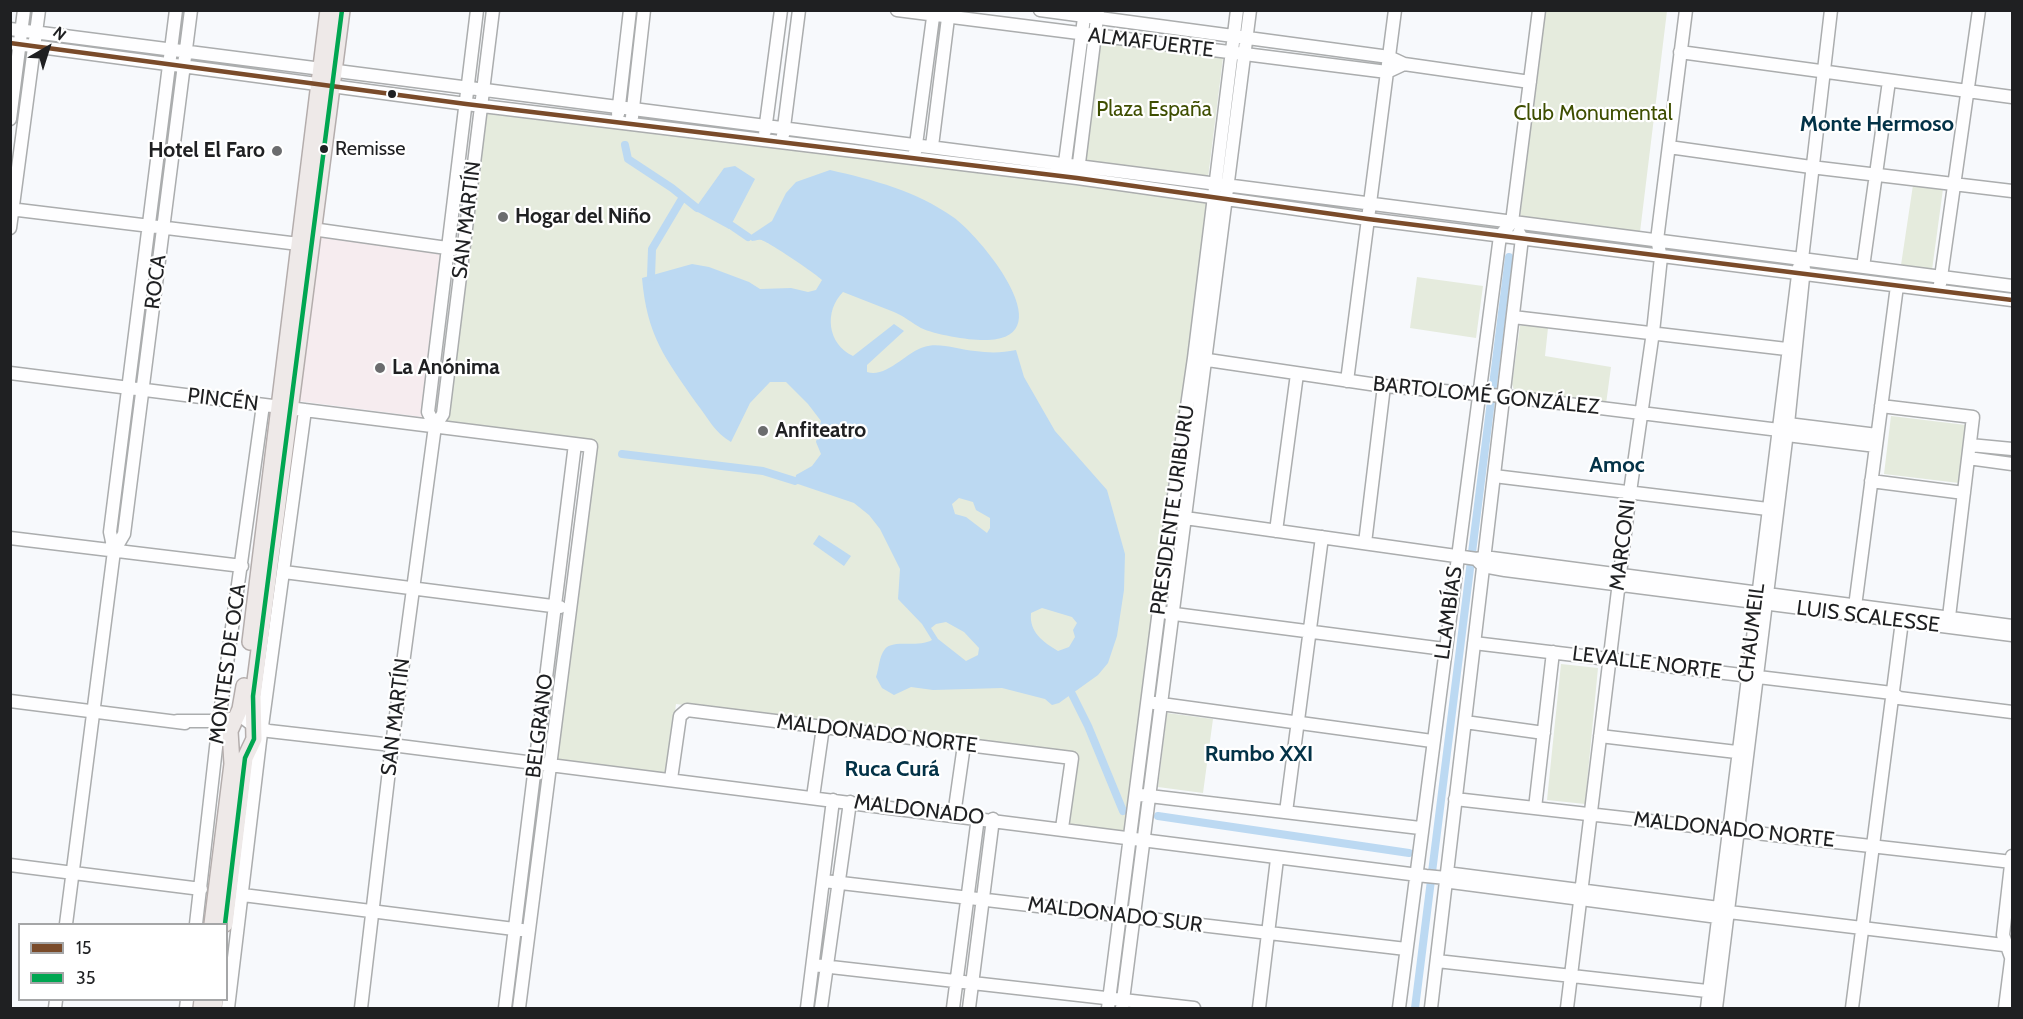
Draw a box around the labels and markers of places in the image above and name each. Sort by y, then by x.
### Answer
unlabelled marker [386,88,398,100]
place label: Remisse [335,137,405,161]
place label: Hotel El Faro [148,138,265,164]
marker: Remisse [318,143,330,155]
marker: Hotel El Faro [270,144,284,158]
place label: Hogar del Niño [515,204,651,230]
marker: Hogar del Niño [496,210,510,224]
place label: La Anónima [392,355,500,381]
marker: La Anónima [373,361,387,375]
place label: Anfiteatro [775,418,866,444]
marker: Anfiteatro [756,424,770,438]

